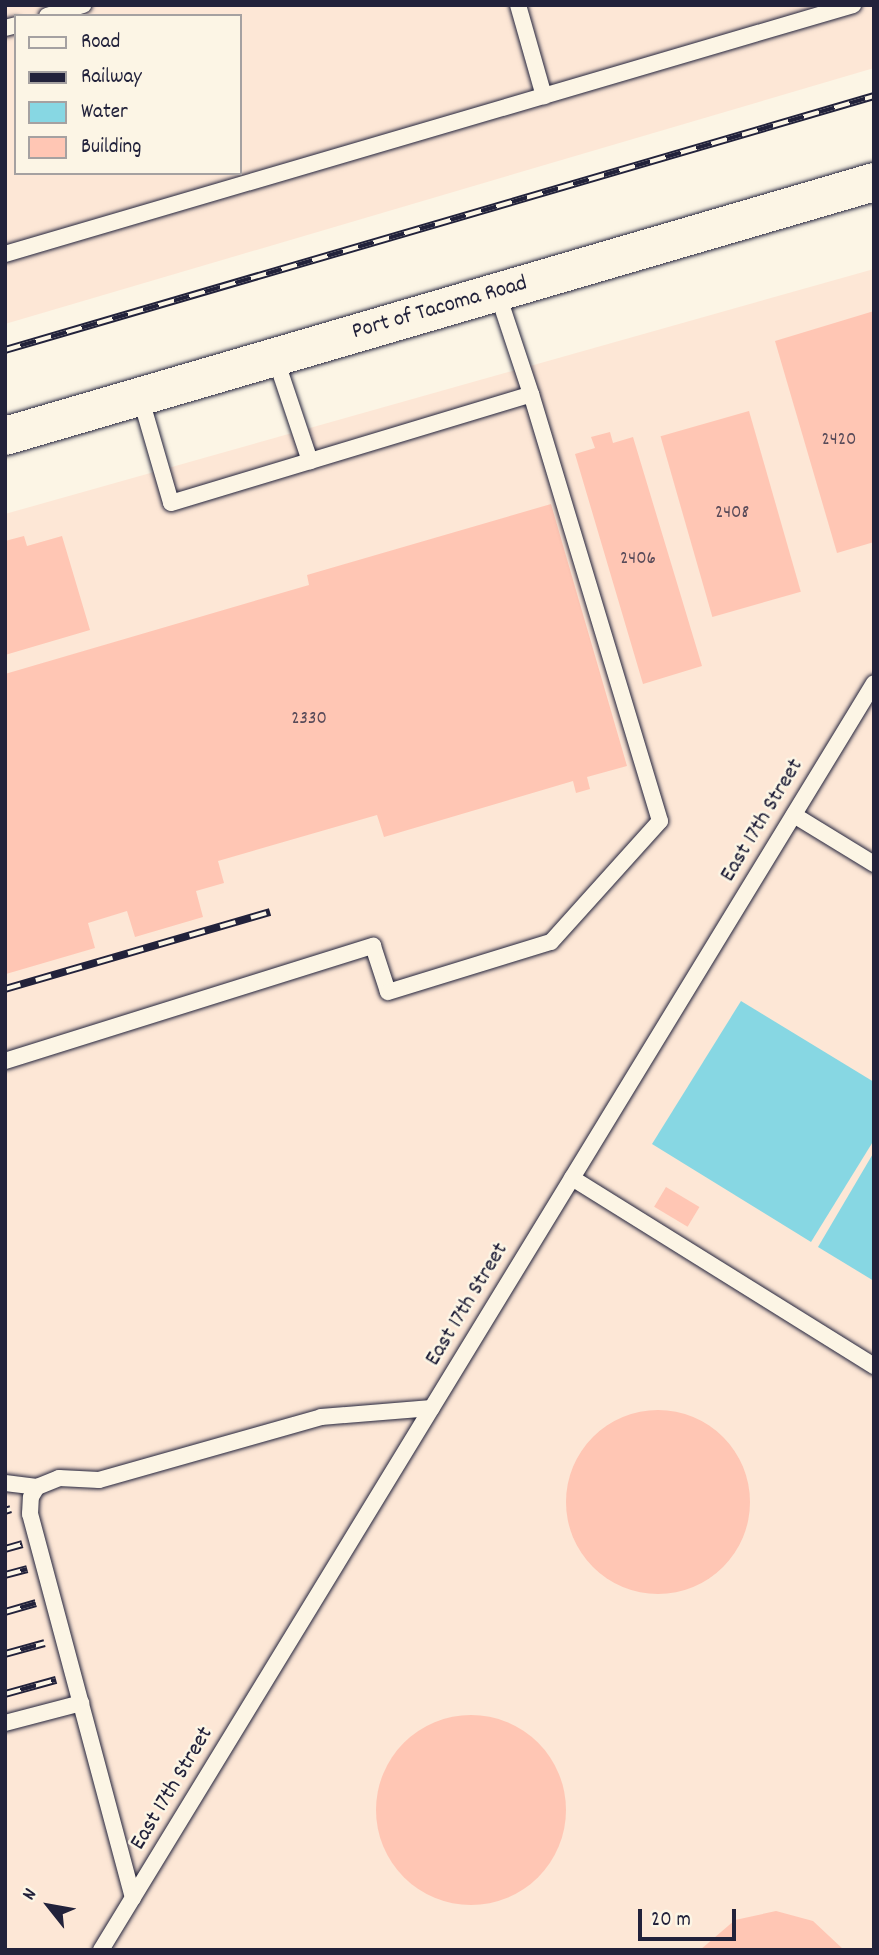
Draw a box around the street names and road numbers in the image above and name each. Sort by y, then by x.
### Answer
street label: Port of Tacoma Road [349,271,531,347]
street label: East 17th Street [715,754,811,888]
street label: East 17th Street [420,1238,516,1372]
street label: East 17th Street [125,1722,221,1856]

